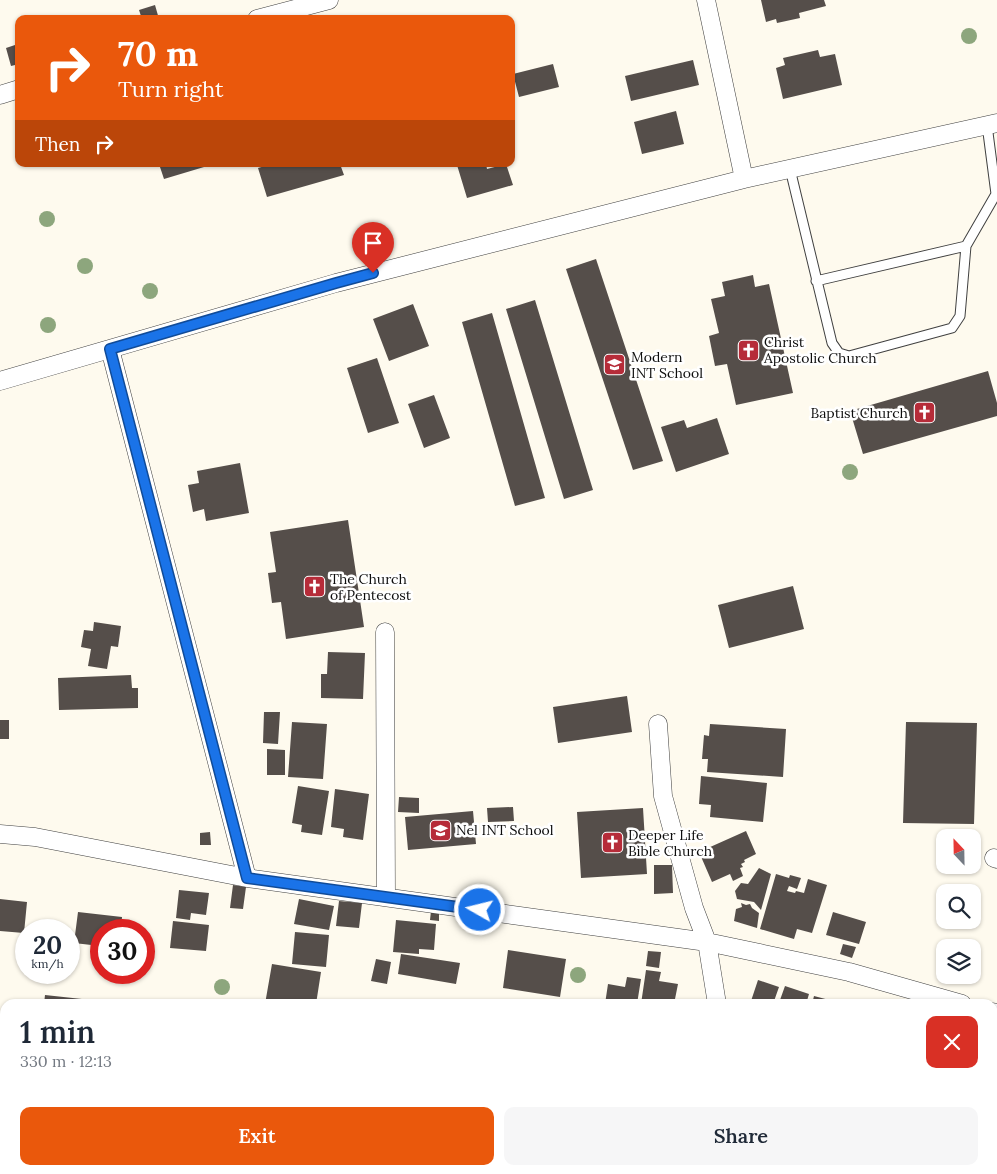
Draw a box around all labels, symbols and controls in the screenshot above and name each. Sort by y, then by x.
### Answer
text: 70 m [118,31,198,76]
icon: right [35,35,100,100]
text: Turn right [118,75,223,103]
icon: right [90,130,118,158]
text: Then [35,132,80,156]
pin [352,222,394,273]
icon: arrive [359,229,387,257]
place label: Christ Apostolic Church [763,333,877,367]
church icon: Christ Apostolic Church [736,338,760,362]
place label: Modern INT School [631,348,703,382]
school or university icon: Modern INT School [603,353,627,377]
church icon: Baptist Church [912,401,936,425]
place label: Baptist Church [810,404,908,422]
place label: The Church of Pentecost [330,570,412,604]
church icon: The Church of Pentecost [302,575,326,599]
school or university icon: Nel INT School [428,818,452,842]
place label: Nel INT School [456,821,554,839]
place label: Deeper Life Bible Church [628,826,712,860]
north arrow [936,829,981,874]
map controls [936,829,981,984]
church icon: Deeper Life Bible Church [600,831,624,855]
position arrow [453,883,505,935]
button: search [936,884,981,929]
speed limit sign: 30 [90,919,155,984]
text: 20 [33,929,62,961]
button: layers [936,939,981,984]
text: km/h [31,956,64,971]
text: 1 min [20,1013,95,1051]
button: close [926,1016,978,1068]
text: 330 m · 12:13 [20,1051,112,1071]
button: Exit [20,1107,494,1165]
button: Share [504,1107,978,1165]

